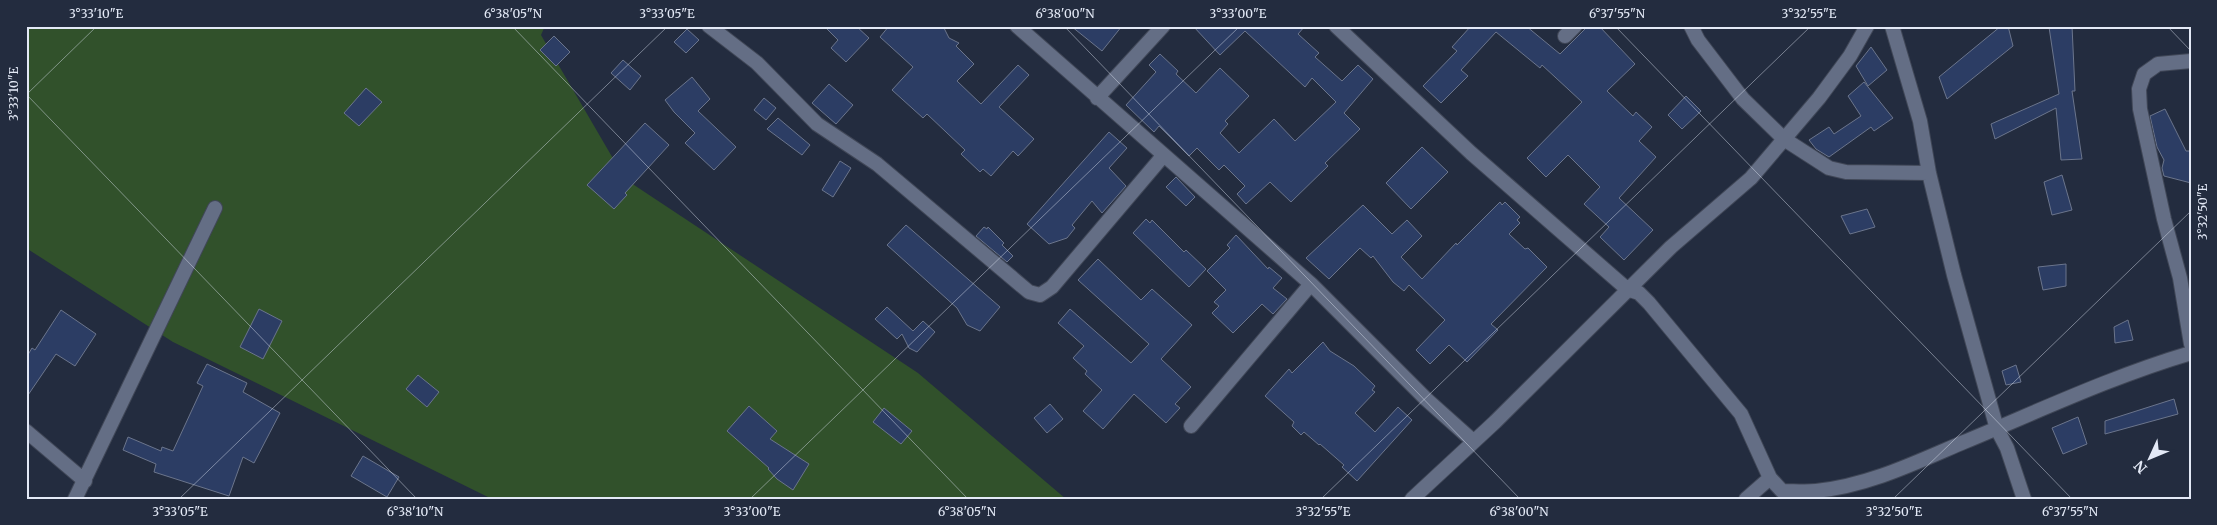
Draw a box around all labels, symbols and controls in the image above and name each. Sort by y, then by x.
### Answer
text: 3°33'10"E [69,6,123,21]
text: 6°38'05"N [484,6,543,21]
text: 3°33'05"E [639,6,695,21]
text: 6°38'00"N [1035,6,1095,21]
text: 3°33'00"E [1210,6,1267,21]
text: 6°37'55"N [1589,6,1646,21]
text: 3°32'55"E [1782,6,1837,21]
text: 3°33'10"E [6,67,21,121]
text: 3°32'50"E [2195,183,2210,240]
north arrow [2124,432,2174,482]
text: N [2130,457,2151,477]
text: 3°33'05"E [152,504,208,519]
text: 6°38'10"N [387,504,444,519]
text: 3°33'00"E [724,504,781,519]
text: 6°38'05"N [938,504,997,519]
text: 3°32'55"E [1296,504,1351,519]
text: 6°38'00"N [1489,504,1549,519]
text: 3°32'50"E [1866,504,1923,519]
text: 6°37'55"N [2042,504,2099,519]

